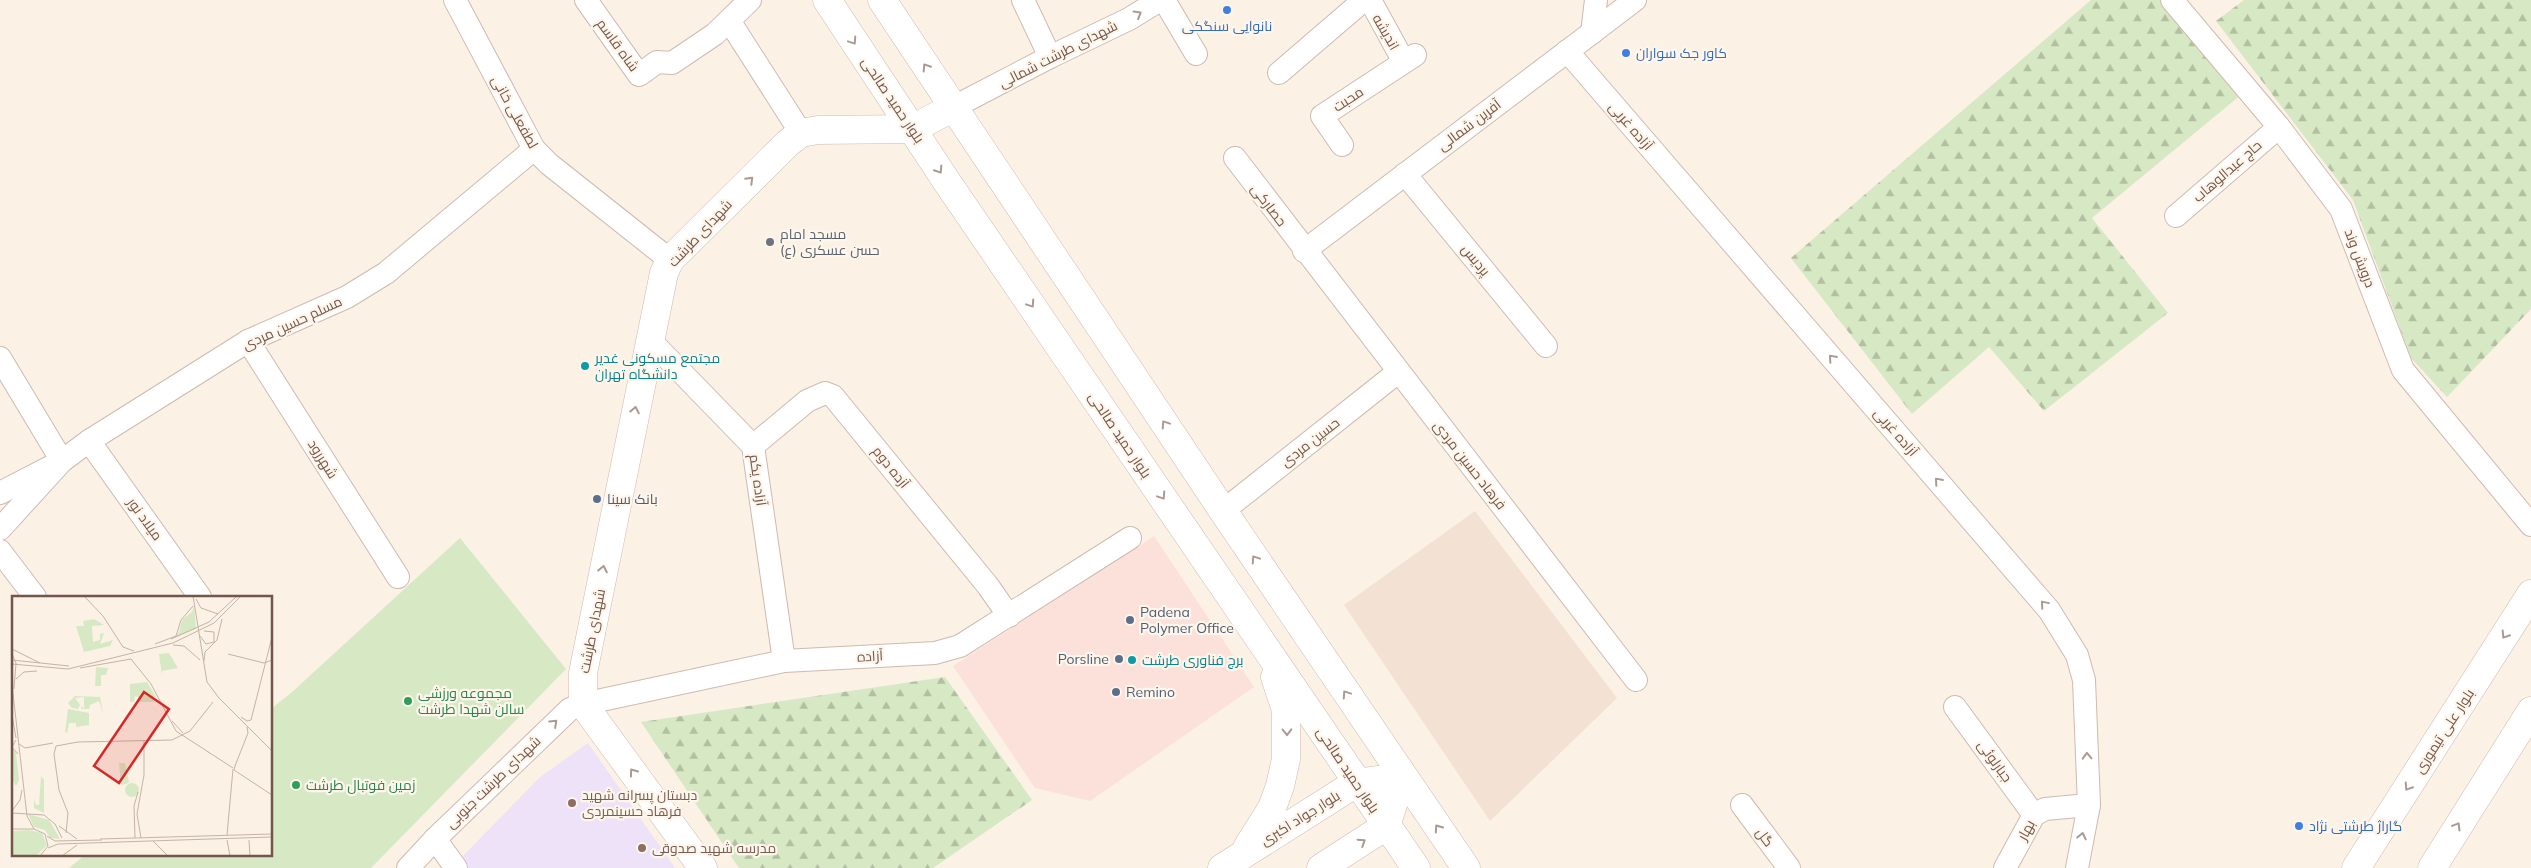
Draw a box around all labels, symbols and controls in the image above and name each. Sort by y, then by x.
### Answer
marker: نانوایی سنگکی [1221,4,1233,16]
one-way arrow [1132,10,1141,20]
street label: اندیشه [1368,11,1404,53]
street label: شاه قاسم [592,15,643,76]
street label: شهدای طرشت شمالی [996,16,1120,92]
place label: نانوایی سنگکی [1182,17,1272,35]
one-way arrow [847,35,857,44]
place label: کاور جک سواران [1636,44,1727,62]
marker: کاور جک سواران [1620,47,1632,59]
street label: بلوار حمید صالحی [858,54,928,146]
one-way arrow [923,64,932,73]
street label: لطفعلی خانی [488,72,542,152]
street label: محبت [1329,82,1367,116]
street label: آفرین شمالی [1434,95,1505,155]
street label: آزاده غربی [1605,98,1657,154]
street label: حاج عبدالوهاب [2189,136,2265,206]
one-way arrow [933,164,942,174]
one-way arrow [744,177,753,186]
street label: حصارکی [1247,180,1291,230]
street label: شهدای طرشت [664,195,736,271]
place label: مسجد امام حسن عسکری (ع) [780,225,880,259]
street label: درویش‌ وند [2341,226,2379,290]
marker: مسجد امام حسن عسکری (ع) [764,236,776,248]
street label: پردیس [1457,240,1494,280]
street label: مسلم حسین مردی [239,292,345,355]
one-way arrow [1025,298,1034,308]
place label: مجتمع مسکونی غدیر دانشگاه تهران [594,349,720,383]
one-way arrow [1829,355,1838,364]
marker: مجتمع مسکونی غدیر دانشگاه تهران [579,360,591,372]
street label: بلوار حمید صالحی [1085,389,1155,481]
street label: آزاده غربی [1870,404,1922,460]
one-way arrow [629,406,639,414]
street label: حسین مردی [1277,413,1343,471]
street label: فرهاد حسین مردی [1430,417,1510,513]
one-way arrow [1161,421,1171,430]
street label: شهررود [304,436,342,482]
street label: آزده دوم [868,442,914,493]
street label: آزاده یکم [744,453,771,507]
one-way arrow [1935,478,1944,487]
place label: بانک سینا [607,490,658,508]
one-way arrow [1156,490,1165,500]
street label: میلاد نور [123,493,167,544]
marker: بانک سینا [591,493,603,505]
one-way arrow [1252,555,1261,565]
one-way arrow [597,565,608,574]
street label: شهدای طرشت [575,587,609,675]
inset map [12,596,272,856]
one-way arrow [2041,601,2050,610]
place label: Padena Polymer Office [1140,603,1234,637]
marker: Padena Polymer Office [1124,614,1136,626]
one-way arrow [2501,630,2511,639]
street label: آزاده [856,646,884,666]
place label: Porsline [1058,650,1109,668]
place label: برج فناوری طرشت [1142,651,1244,669]
marker: Porsline [1113,653,1125,665]
marker: برج فناوری طرشت [1126,654,1138,666]
place label: Remino [1126,683,1175,701]
place label: مجموعه ورزشی سالن شهدا طرشت [418,684,524,718]
street label: بلوار علی تیموری [2410,685,2478,777]
marker: Remino [1110,686,1122,698]
one-way arrow [1343,690,1352,700]
marker: مجموعه ورزشی سالن شهدا طرشت [402,695,414,707]
one-way arrow [549,720,558,729]
street label: بلوار حمید صالحی [1313,724,1383,816]
one-way arrow [1281,729,1292,737]
street label: شهدای طرشت جنوبی [442,732,544,832]
street label: جبارلوئی [1974,736,2016,786]
one-way arrow [2082,752,2092,760]
one-way arrow [630,768,639,778]
place label: زمین فوتبال طرشت [306,776,415,794]
marker: زمین فوتبال طرشت [290,779,302,791]
one-way arrow [2405,781,2414,790]
place label: دبستان پسرانه شهيد فرهاد حسينمردی [582,786,697,820]
street label: بلوار جواد اکبری [1257,786,1343,850]
marker: دبستان پسرانه شهيد فرهاد حسينمردی [566,797,578,809]
street label: بهار [2013,817,2039,844]
place label: گاراژ طرشتی نژاد [2309,817,2402,835]
marker: گاراژ طرشتی نژاد [2293,820,2305,832]
one-way arrow [2450,823,2460,832]
one-way arrow [1435,824,1444,834]
street label: گل [1752,824,1778,850]
one-way arrow [2076,832,2087,841]
one-way arrow [1357,838,1366,848]
place label: مدرسه شهید صدوقی [652,839,776,857]
marker: مدرسه شهید صدوقی [636,842,648,854]

